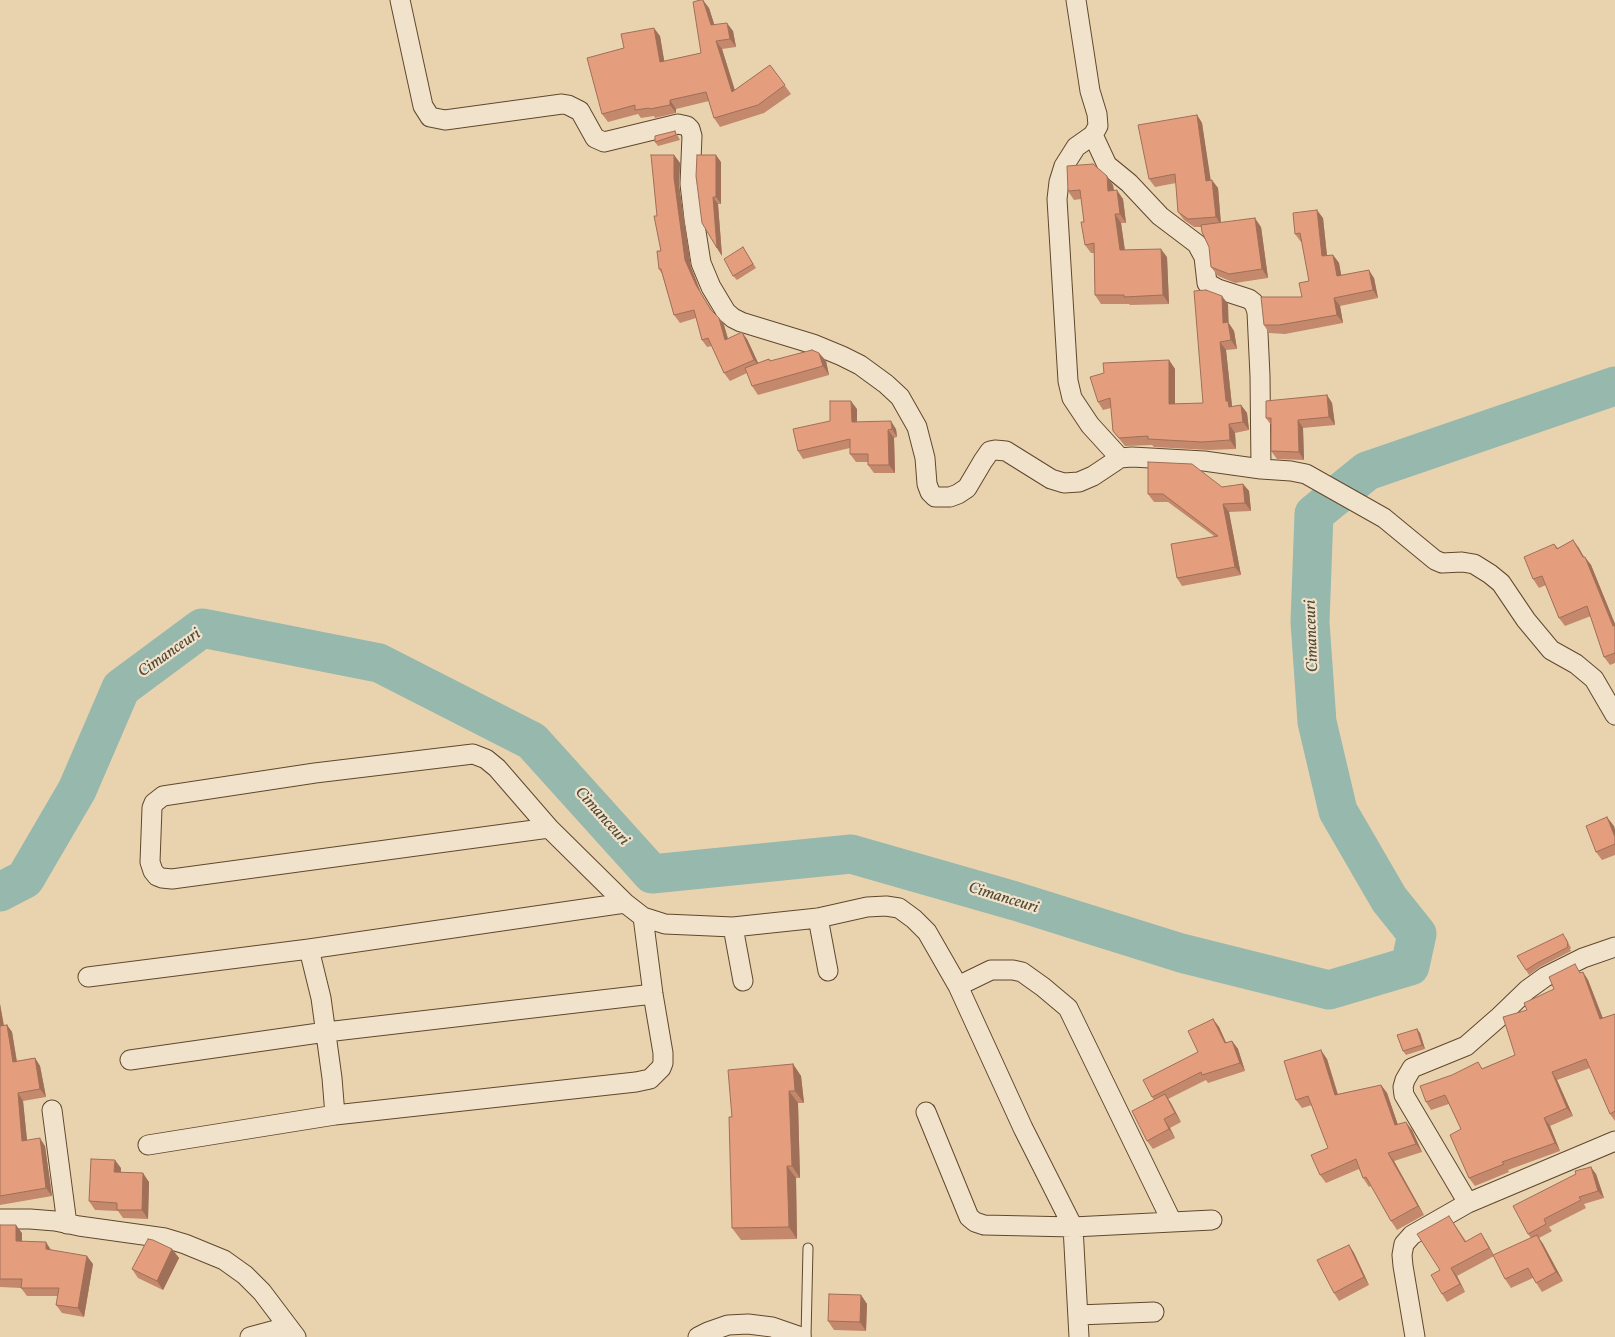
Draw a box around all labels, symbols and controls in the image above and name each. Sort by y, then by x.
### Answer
water label: Cimanceuri [1302,600,1324,672]
water label: Cimanceuri [135,625,205,683]
water label: Cimanceuri [570,784,632,850]
water label: Cimanceuri [966,879,1040,919]

